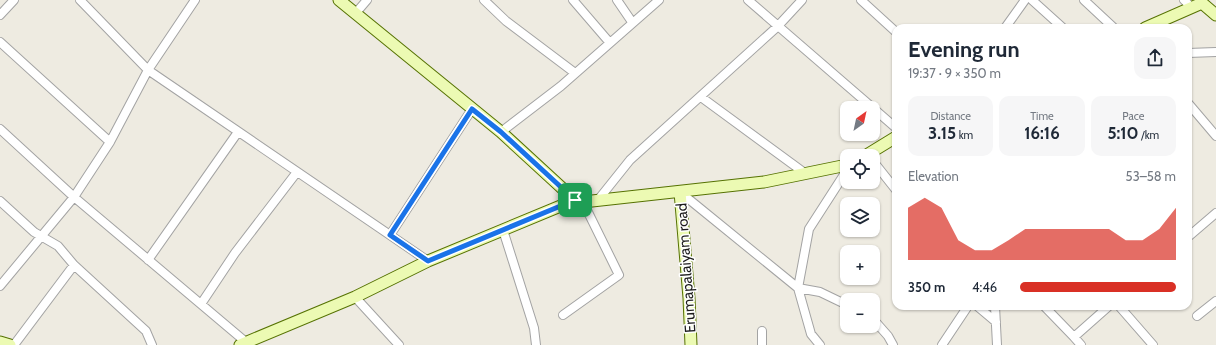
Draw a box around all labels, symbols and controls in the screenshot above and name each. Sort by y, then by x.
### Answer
text: Evening run [908,36,1020,63]
button: share [1134,37,1176,79]
text: 19:37 · 9 × 350 m [908,65,1001,81]
north arrow [840,101,880,141]
map controls [840,101,880,333]
text: Distance [930,109,971,123]
text: Time [1030,109,1054,123]
text: Pace [1122,109,1144,123]
text: 3.15 [928,123,956,143]
text: 16:16 [1024,123,1060,143]
text: 5:10 [1107,123,1139,143]
text: km [956,128,973,142]
text: /km [1139,128,1159,142]
button: locate [840,149,880,189]
text: Elevation [908,168,959,184]
text: 53–58 m [1126,168,1176,184]
pin [558,183,592,217]
icon: arrive [564,189,586,211]
button: layers [840,197,880,237]
street label: Erumapalaiyam road [672,202,700,334]
button: + [840,245,880,285]
text: 350 m [908,279,945,295]
text: 4:46 [972,279,997,295]
button: − [840,293,880,333]

